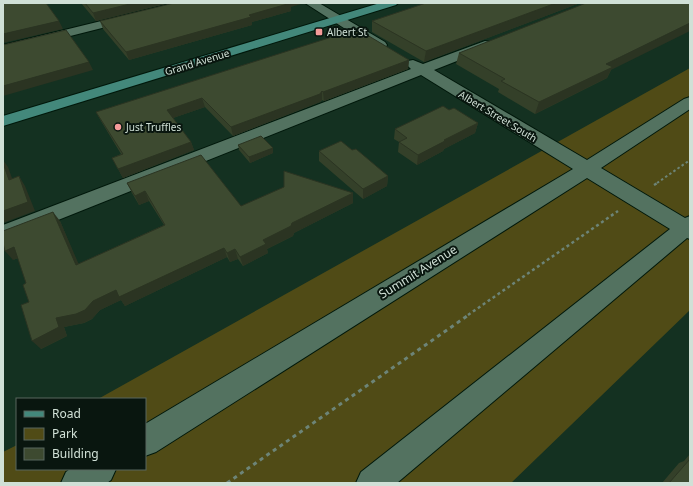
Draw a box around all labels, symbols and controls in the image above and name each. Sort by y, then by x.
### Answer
place label: Albert St [327,25,368,39]
marker: Albert St [314,27,324,37]
street label: Grand Avenue [163,45,231,78]
street label: Albert Street South [456,87,540,145]
place label: Just Truffles [125,120,181,134]
marker: Just Truffles [113,122,123,132]
street label: Summit Avenue [375,241,460,302]
legend [16,398,146,470]
text: Road [52,405,81,422]
text: Park [52,425,78,442]
text: Building [52,445,99,462]

